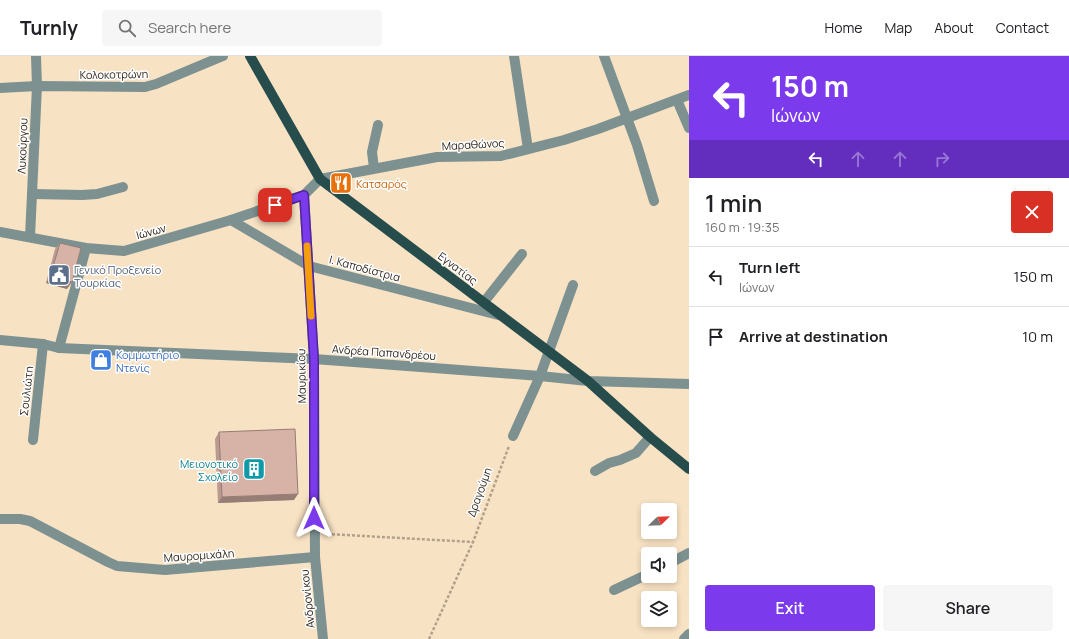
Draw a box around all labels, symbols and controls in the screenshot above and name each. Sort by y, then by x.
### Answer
search box [102,10,382,46]
text: Turnly [20,15,78,41]
icon: search [116,17,138,39]
text: Search here [148,17,231,38]
text: Home [825,18,862,37]
text: Map [884,18,912,37]
text: About [934,18,974,37]
text: Contact [996,18,1049,37]
street label: Κολοκοτρώνη [80,66,148,82]
text: 150 m [771,67,849,105]
icon: left [705,72,757,124]
text: Ιώνων [771,103,820,127]
street label: Λυκούργου [14,118,30,174]
street label: Μαραθώνος [441,135,505,153]
icon: left [805,148,827,170]
icon: ahead [847,148,869,170]
icon: ahead [889,148,911,170]
icon: right [931,148,953,170]
restaurant icon: Κατσαρός [328,170,354,196]
place label: Κατσαρός [356,176,407,191]
text: 1 min [705,186,762,219]
pin [258,188,292,222]
button: close [1011,191,1053,233]
icon: arrive [264,194,286,216]
text: 160 m · 19:35 [705,218,780,236]
street label: Ιώνων [134,220,168,242]
street label: Εγνατίας [435,248,481,288]
street label: Ι. Καποδίστρια [328,251,402,285]
text: Turn left [739,257,801,278]
public building icon: Γενικό Προξενείο Τουρκίας [46,262,72,288]
place label: Γενικό Προξενείο Τουρκίας [74,262,162,290]
icon: left [705,266,727,288]
text: 150 m [1014,266,1053,287]
text: Ιώνων [739,278,775,296]
icon: arrive [705,326,727,348]
text: Arrive at destination [739,326,888,347]
text: 10 m [1022,326,1053,347]
street label: Ανδρέα Παπανδρέου [332,341,436,363]
shop icon: Κομμωτήριο Ντενίς [88,347,114,373]
place label: Κομμωτήριο Ντενίς [116,347,180,375]
street label: Μαυρικίου [293,348,309,404]
street label: Σουλιώτη [16,365,36,417]
place label: Μειονοτικό Σχολείο [180,456,238,484]
building icon: Μειονοτικό Σχολείο [241,456,267,482]
street label: Δραγούμη [463,465,495,519]
position arrow [293,497,335,539]
north arrow [641,503,677,539]
map controls [641,503,677,627]
street label: Μαυρομιχάλη [163,545,235,565]
button: sound [641,547,677,583]
street label: Ανδρονίκου [296,569,318,629]
button: Exit [705,585,875,631]
button: Share [883,585,1053,631]
button: layers [641,591,677,627]

